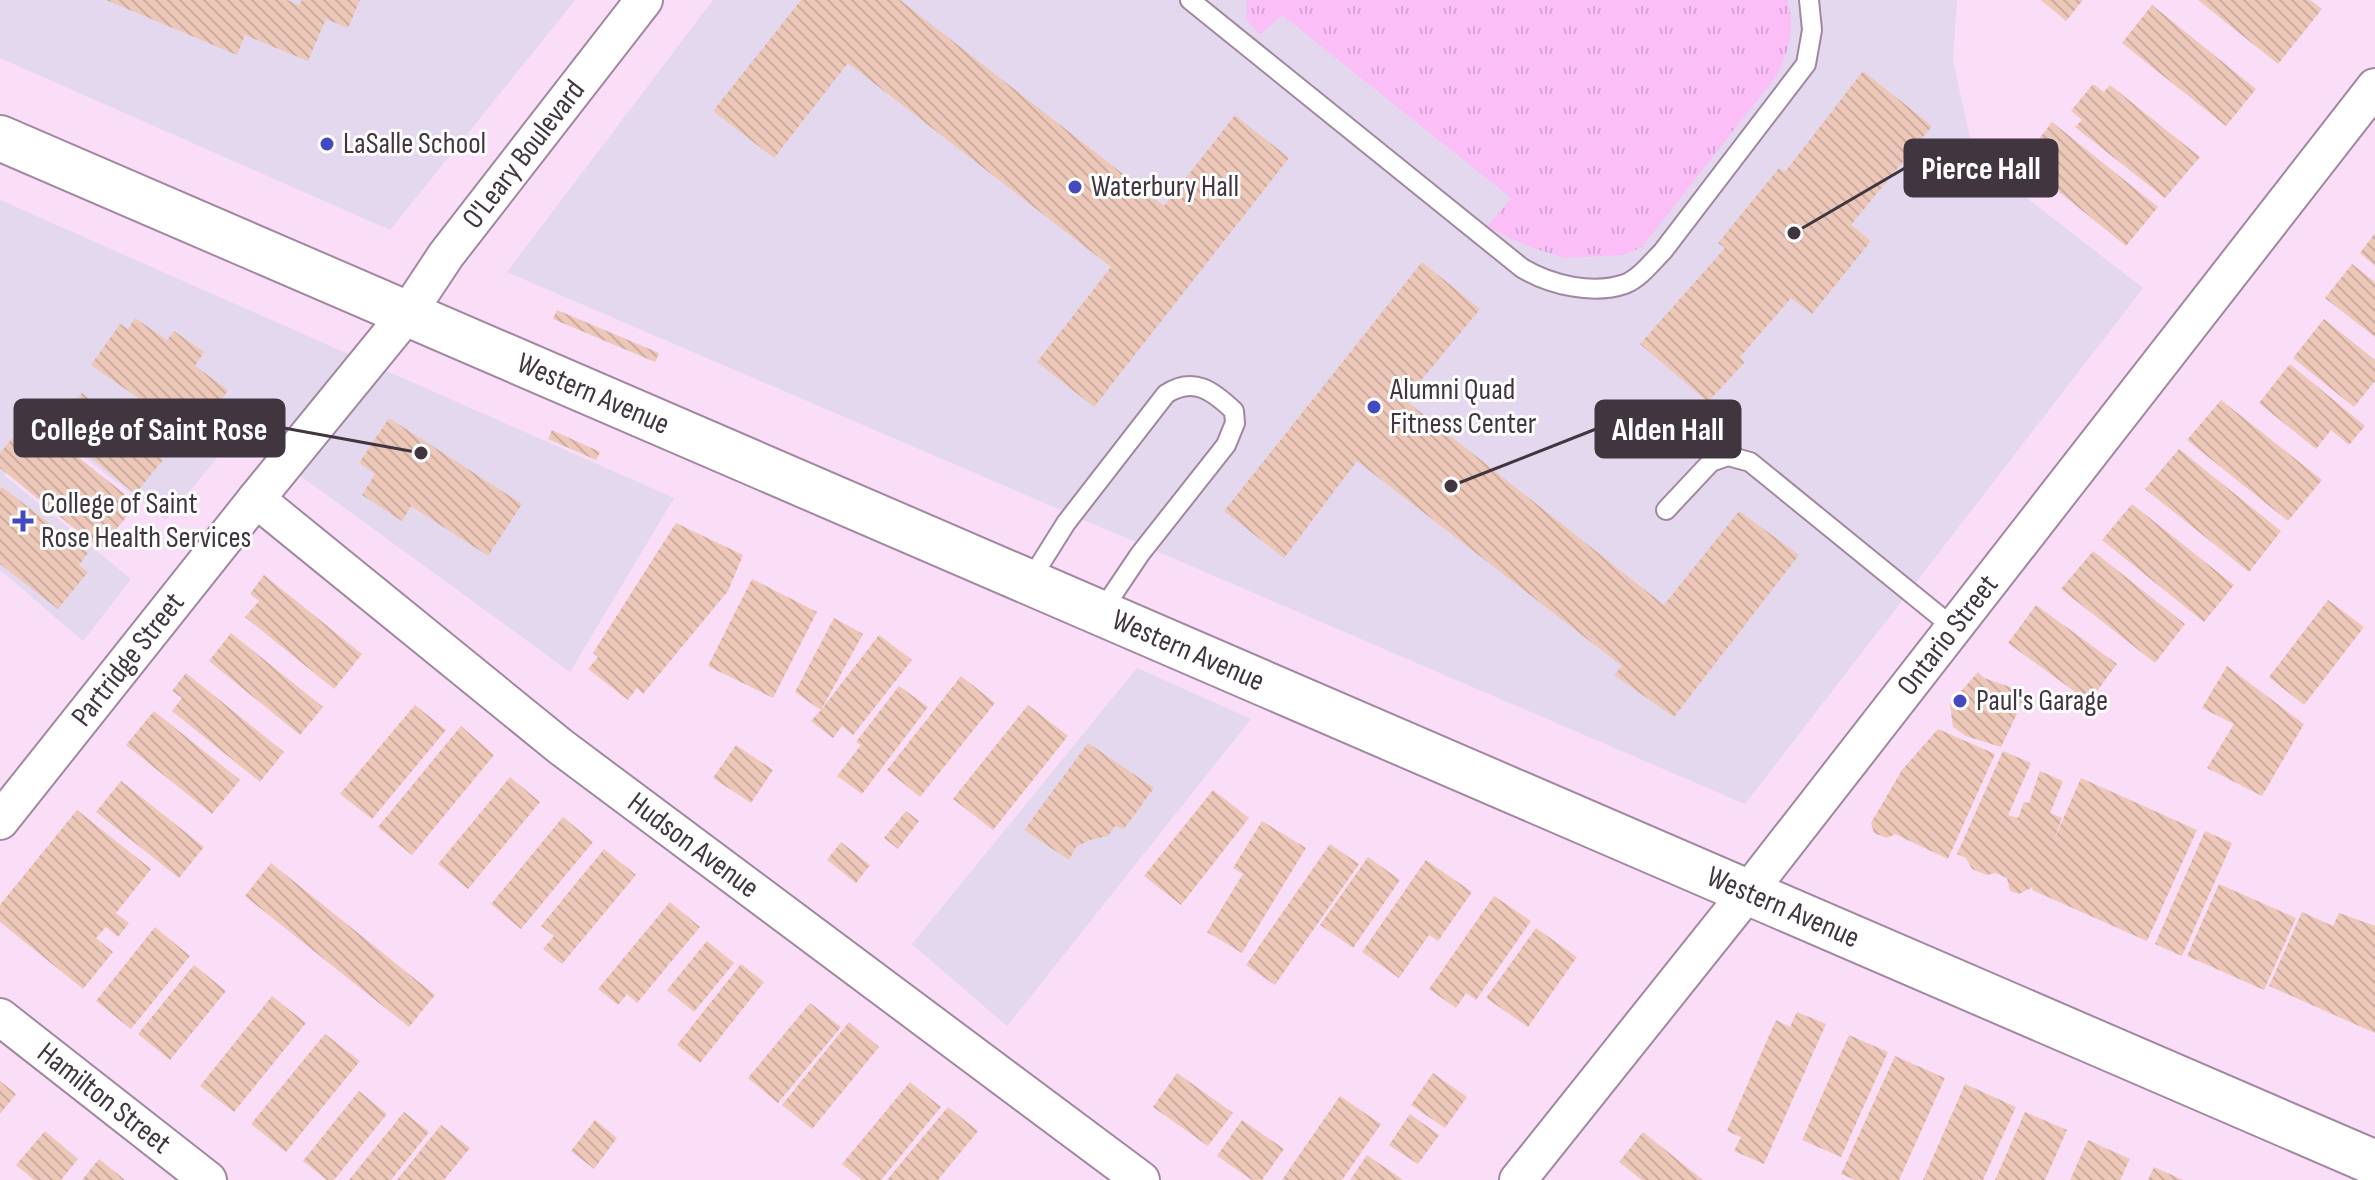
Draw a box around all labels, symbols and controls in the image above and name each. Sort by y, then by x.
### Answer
street label: O'Leary Boulevard [455,73,593,236]
place label: LaSalle School [343,126,486,162]
marker: LaSalle School [318,135,336,153]
callout: Pierce Hall [1905,140,2057,196]
text: Pierce Hall [1921,150,2041,189]
place label: Waterbury Hall [1091,169,1239,205]
marker: Waterbury Hall [1066,178,1084,196]
street label: Western Avenue [511,345,675,443]
place label: Alumni Quad Fitness Center [1389,372,1537,442]
marker: Alumni Quad Fitness Center [1365,398,1383,416]
callout: College of Saint Rose [15,400,284,456]
callout: Alden Hall [1596,401,1740,457]
text: College of Saint Rose [31,411,267,450]
text: Alden Hall [1611,411,1724,450]
place label: College of Saint Rose Health Services [41,486,251,556]
marker: College of Saint Rose Health Services [12,510,34,532]
street label: Ontario Street [1890,568,2006,703]
street label: Partridge Street [64,586,192,734]
street label: Western Avenue [1106,602,1270,699]
place label: Paul's Garage [1976,683,2108,719]
marker: Paul's Garage [1951,692,1969,710]
street label: Hudson Avenue [620,785,766,906]
street label: Western Avenue [1701,859,1865,956]
street label: Hamilton Street [30,1035,178,1162]

